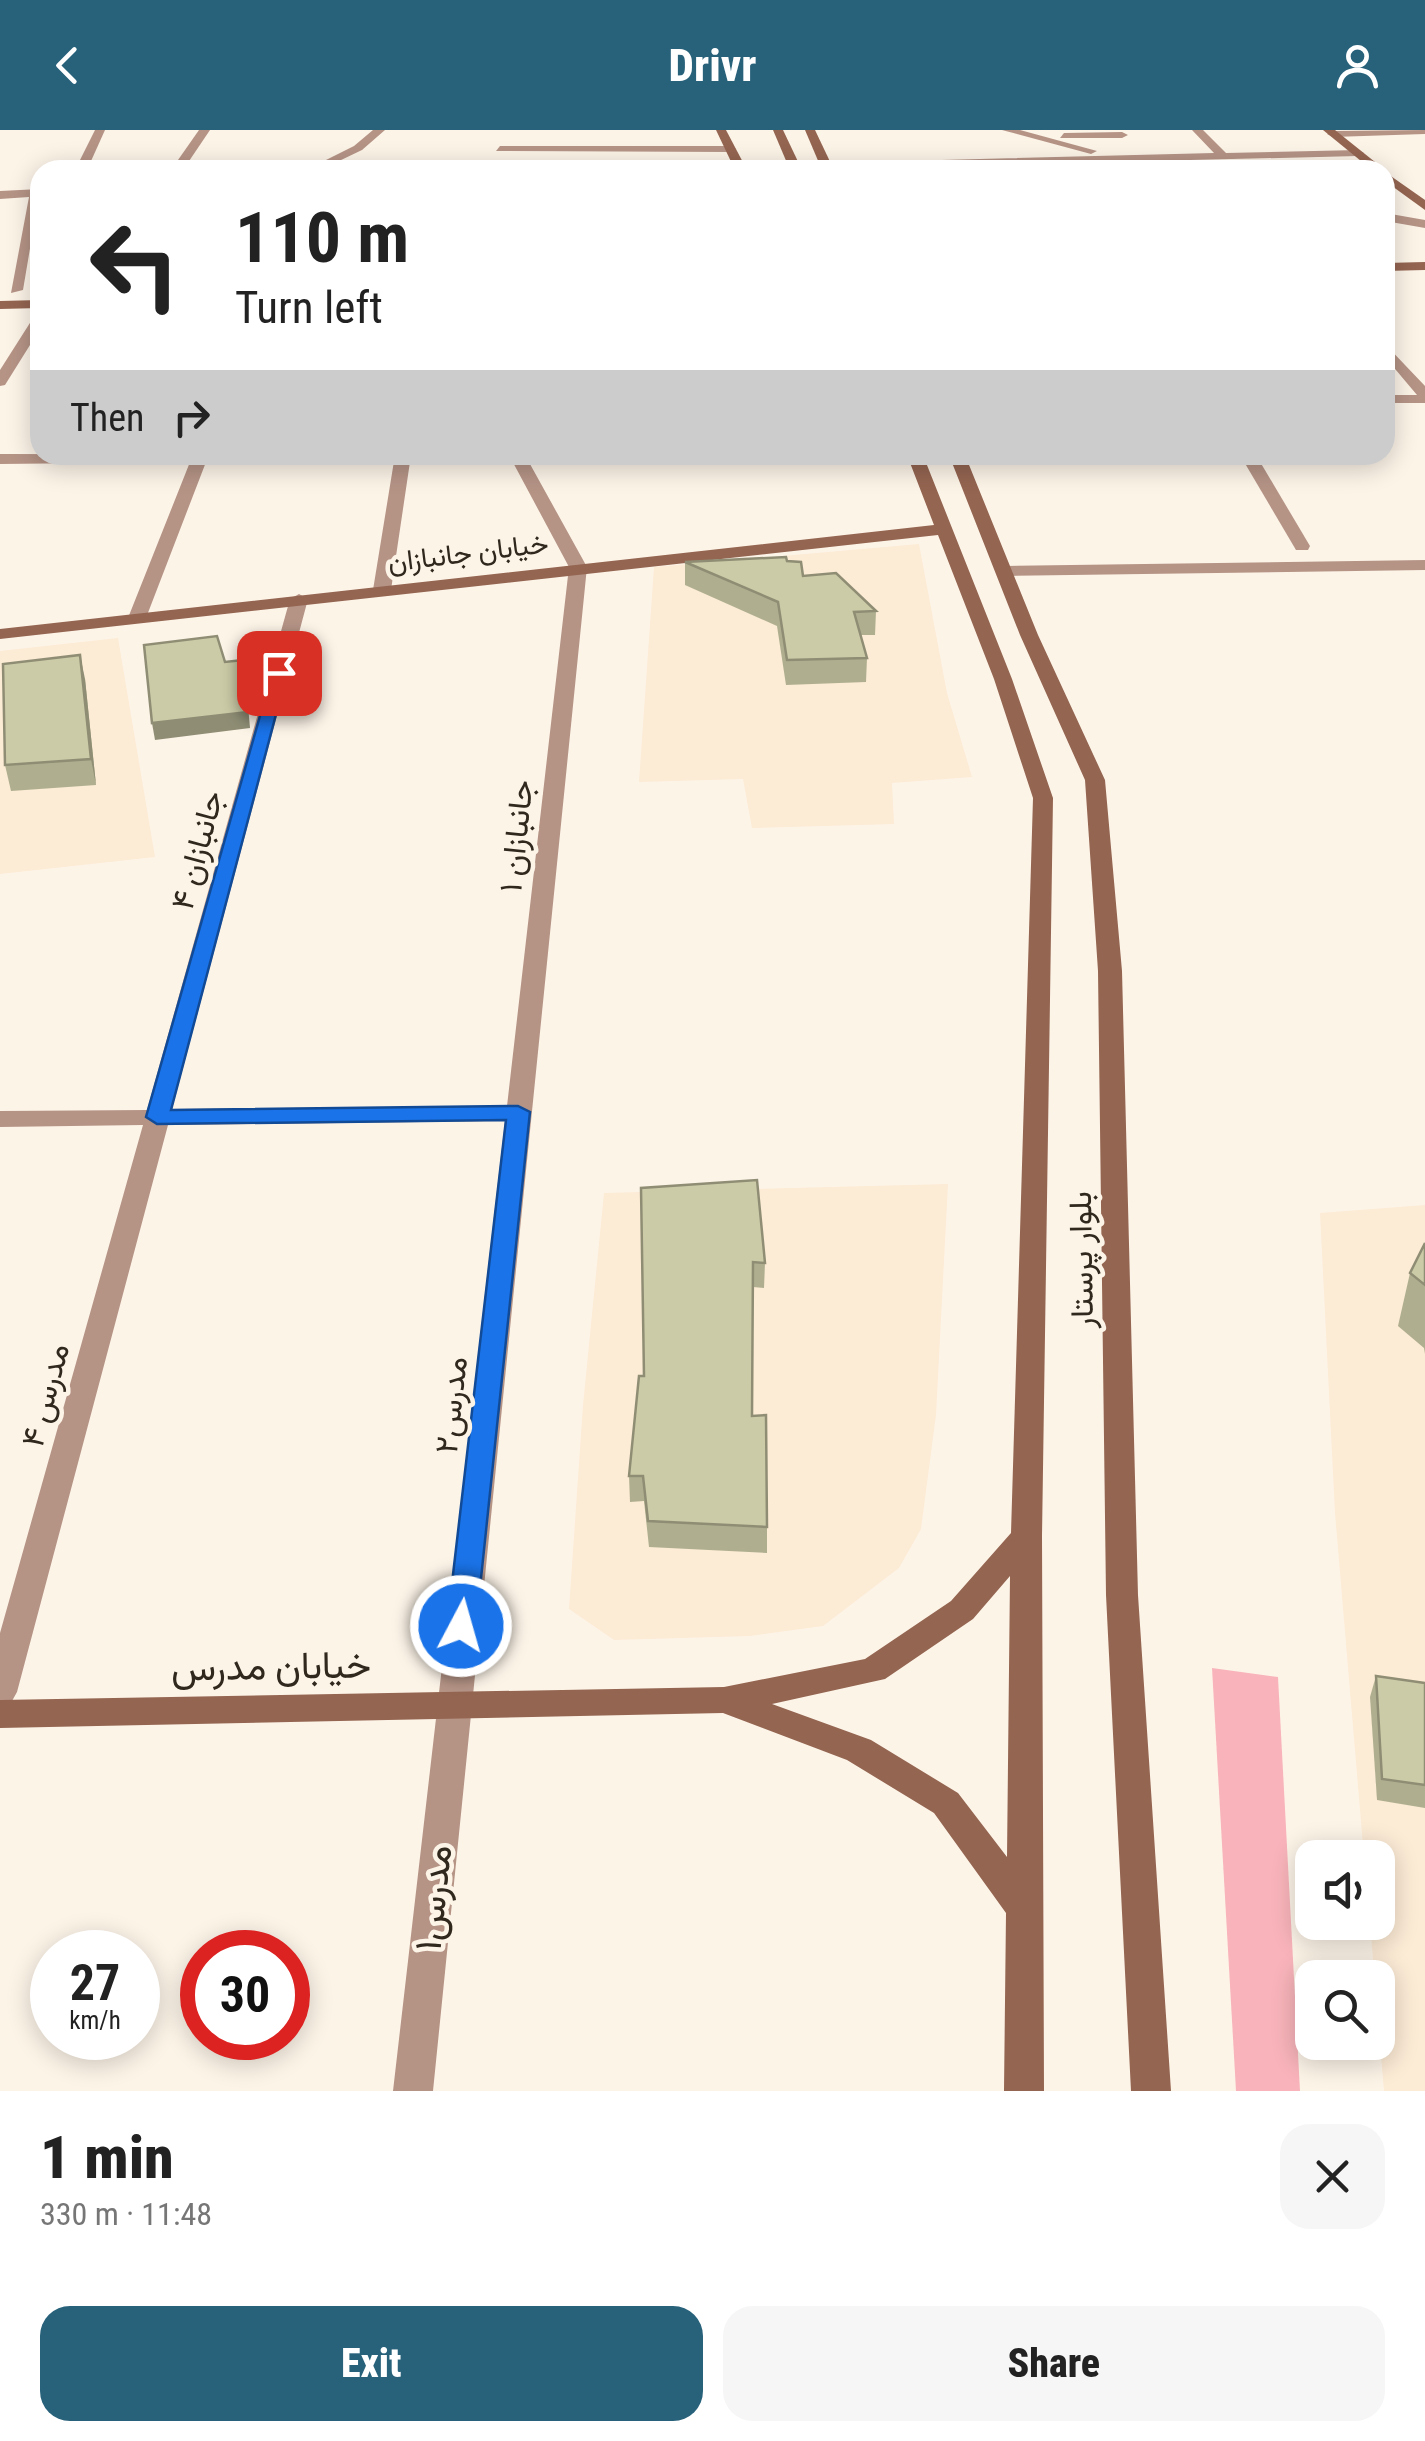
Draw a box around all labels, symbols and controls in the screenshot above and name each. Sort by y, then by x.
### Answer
icon: back [40,38,95,93]
icon: person [1330,38,1385,93]
text: Drivr [669,39,756,92]
text: 110 m [235,197,409,279]
icon: left [70,200,200,330]
text: Turn left [235,281,383,334]
icon: right [164,390,219,445]
text: Then [70,396,144,440]
street label: خیابان جانبازان [386,526,550,580]
pin [237,631,322,716]
icon: arrive [252,646,307,701]
street label: جانبازان ۱ [491,778,542,894]
street label: جانبازان ۴ [163,786,232,914]
street label: بلوار پرستار [1061,1191,1104,1330]
street label: مدرس ۴ [13,1339,78,1451]
street label: مدرس۲ [427,1355,476,1455]
position arrow [409,1574,513,1678]
street label: خیابان مدرس [171,1642,371,1691]
map controls [1295,1840,1395,2060]
button: sound [1295,1840,1395,1940]
street label: مدرس۱ [406,1843,461,1953]
speed limit sign: 30 [180,1930,310,2060]
text: 27 [70,1954,120,2012]
button: search [1295,1960,1395,2060]
text: km/h [69,2006,121,2035]
text: 1 min [40,2122,174,2193]
button: close [1280,2124,1385,2229]
text: 330 m · 11:48 [40,2195,212,2233]
button: Exit [40,2306,703,2421]
button: Share [723,2306,1385,2421]

